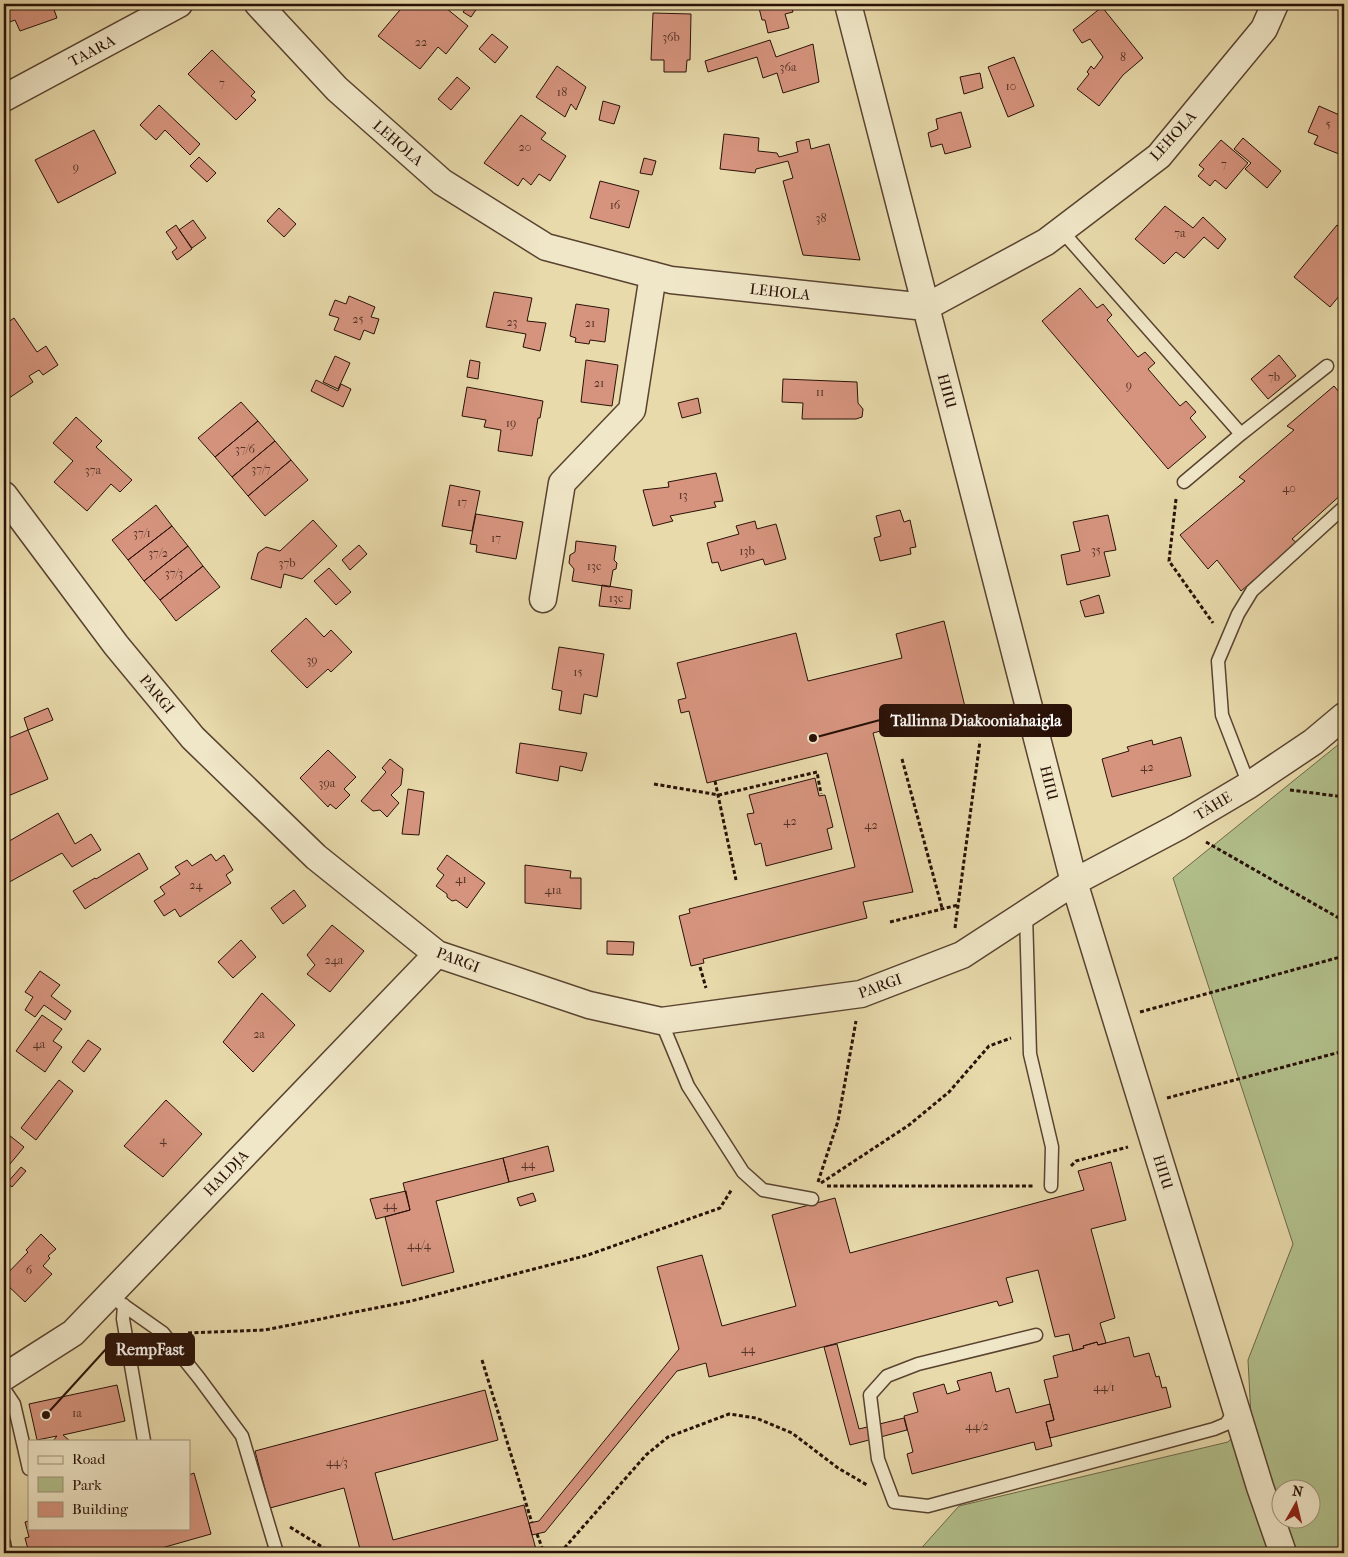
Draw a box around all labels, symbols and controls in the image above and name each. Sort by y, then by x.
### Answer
house number: 36b [662,30,680,44]
street label: TAARA [66,31,118,71]
house number: 22 [415,35,427,49]
house number: 8 [1120,50,1126,64]
house number: 36a [780,60,797,74]
house number: 7 [219,76,225,90]
house number: 10 [1006,79,1016,93]
house number: 18 [557,85,567,99]
street label: LEHOLA [1146,107,1200,165]
street label: LEHOLA [369,116,427,170]
house number: 5 [1325,117,1331,131]
house number: 20 [519,140,531,154]
house number: 7 [1221,157,1227,171]
house number: 9 [73,160,79,174]
house number: 16 [610,198,621,212]
house number: 38 [816,211,826,225]
house number: 7a [1174,226,1186,240]
street label: LEHOLA [749,280,811,304]
house number: 25 [352,312,364,326]
house number: 23 [506,315,518,329]
house number: 21 [585,316,595,330]
house number: 7b [1268,370,1280,384]
street label: HIIU [934,372,960,411]
house number: 21 [594,376,604,390]
house number: 9 [1126,378,1132,392]
house number: 11 [816,385,824,399]
house number: 19 [506,416,516,430]
house number: 37/6 [235,442,255,456]
house number: 37/7 [251,462,271,476]
house number: 37a [85,463,102,477]
house number: 40 [1282,481,1296,495]
house number: 13 [678,488,688,502]
house number: 17 [457,495,467,509]
house number: 37/1 [133,526,151,540]
house number: 17 [491,531,501,545]
house number: 35 [1091,543,1101,557]
house number: 13b [739,544,755,558]
house number: 37/2 [148,546,168,560]
house number: 37b [279,556,296,570]
house number: 13c [587,559,601,573]
house number: 37/3 [165,566,183,580]
house number: 13c [609,591,623,605]
house number: 39 [306,653,318,667]
house number: 15 [573,665,583,679]
street label: PARGI [136,671,178,717]
callout: Tallinna Diakooniahaigla [880,705,1071,736]
text: Tallinna Diakooniahaigla [889,711,1062,731]
house number: 42 [1140,760,1154,774]
street label: HIIU [1036,764,1062,803]
house number: 39a [319,776,336,790]
street label: TÄHE [1191,788,1235,824]
house number: 42 [783,814,797,828]
house number: 42 [864,818,878,832]
house number: 41 [455,872,467,886]
house number: 24 [189,878,204,892]
house number: 41a [545,883,562,897]
street label: PARGI [434,944,482,977]
house number: 24a [325,953,344,967]
street label: PARGI [856,970,904,1002]
house number: 2a [253,1027,265,1041]
house number: 4a [33,1037,46,1051]
house number: 4 [159,1133,167,1147]
street label: HALDJA [200,1146,252,1200]
street label: HIIU [1149,1153,1177,1192]
house number: 44 [521,1157,536,1171]
house number: 44 [383,1198,398,1212]
house number: 44/4 [407,1238,432,1252]
house number: 6 [26,1263,33,1277]
callout: RempFast [106,1334,194,1365]
text: RempFast [116,1340,185,1360]
house number: 44 [741,1342,756,1356]
house number: 44/1 [1093,1380,1115,1394]
house number: 1a [72,1406,82,1420]
house number: 44/2 [965,1419,989,1433]
legend [28,1440,190,1530]
text: Road [72,1450,106,1468]
house number: 44/3 [326,1455,348,1469]
text: Park [72,1476,102,1494]
north arrow [1270,1480,1320,1530]
text: N [1291,1482,1305,1501]
text: Building [72,1500,129,1518]

